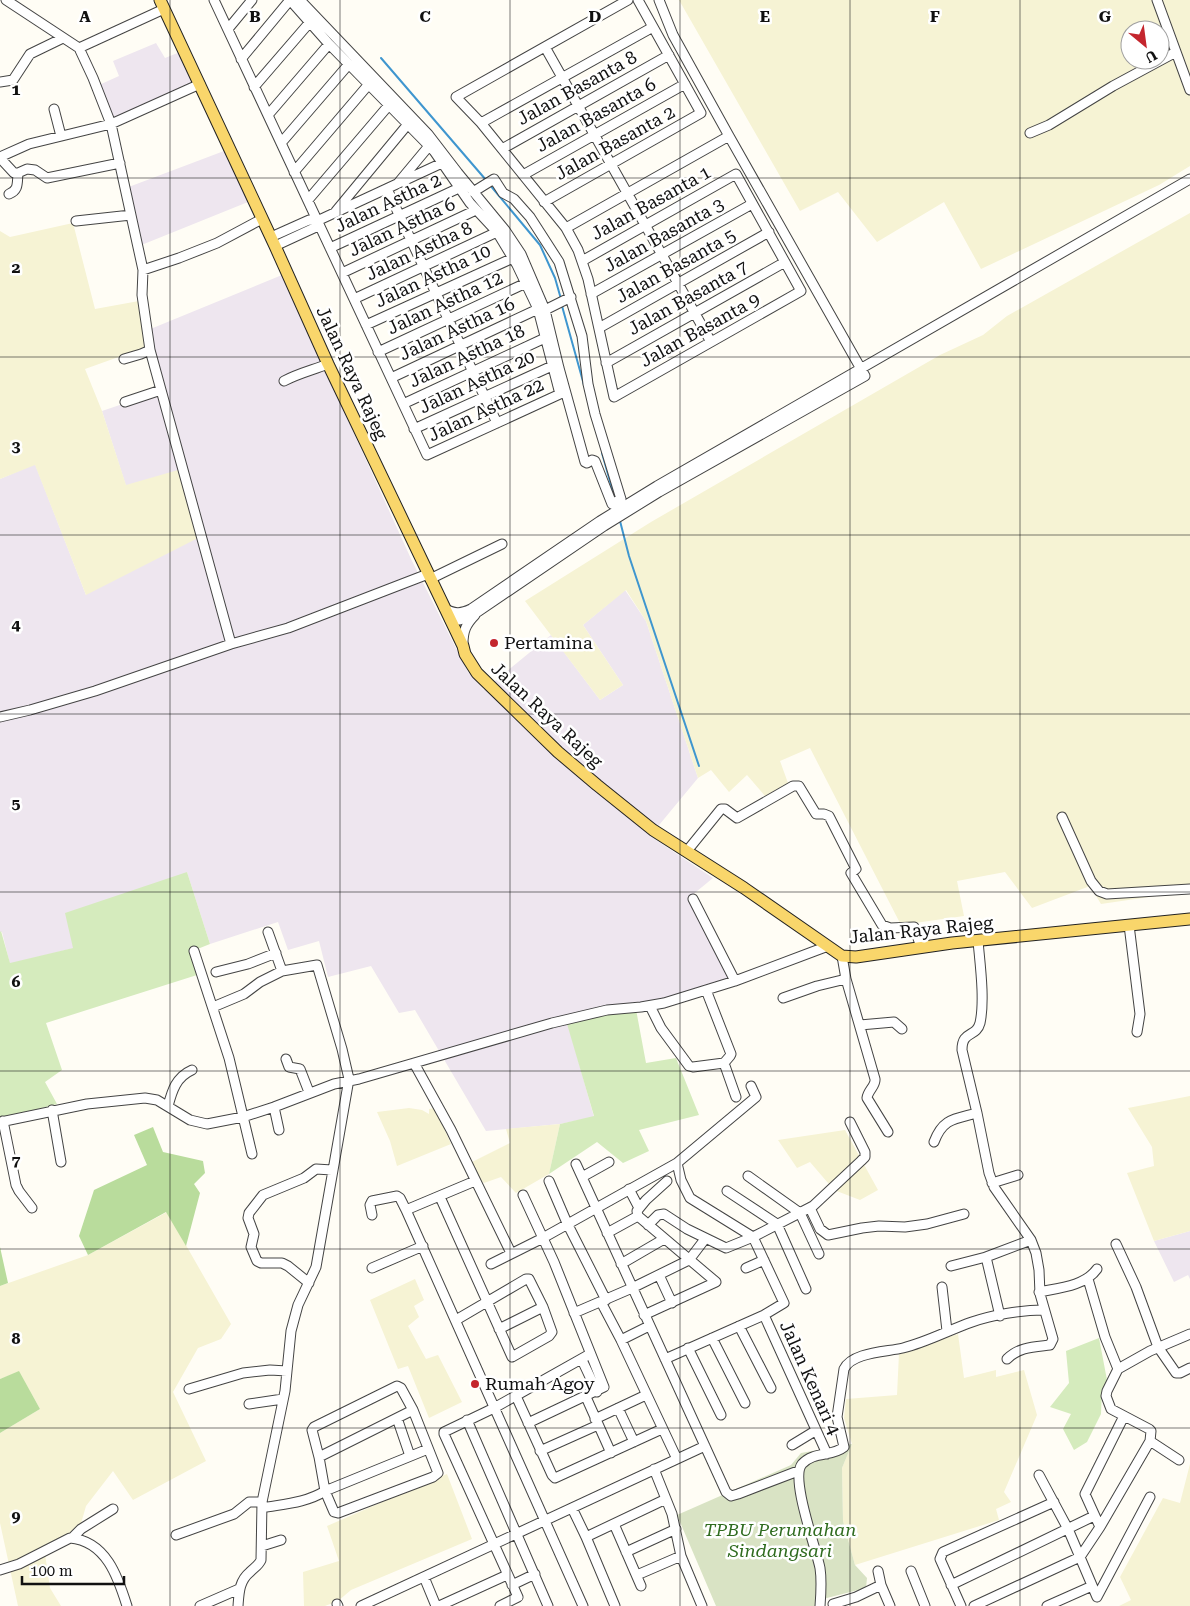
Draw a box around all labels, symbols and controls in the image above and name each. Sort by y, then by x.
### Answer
text: A [79,7,91,26]
text: B [249,7,261,26]
text: C [419,7,431,26]
text: D [589,7,602,26]
text: E [760,7,770,26]
text: F [930,7,940,26]
text: G [1099,7,1112,26]
north arrow [1120,20,1170,70]
street label: Jalan Basanta 8 [513,46,640,129]
text: U [1143,47,1160,66]
street label: Jalan Basanta 6 [532,73,659,156]
text: 1 [12,80,21,99]
street label: Jalan Basanta 2 [551,101,678,184]
street label: Jalan Basanta 1 [587,161,714,244]
street label: Jalan Astha 2 [331,169,444,236]
street label: Jalan Astha 6 [345,193,458,260]
street label: Jalan Basanta 3 [600,193,727,276]
street label: Jalan Astha 8 [362,217,475,284]
street label: Jalan Basanta 5 [612,224,739,307]
street label: Jalan Astha 10 [372,240,494,311]
street label: Jalan Basanta 7 [624,256,751,339]
text: 2 [12,258,21,277]
street label: Jalan Astha 12 [384,267,506,338]
street label: Jalan Basanta 9 [636,288,763,371]
street label: Jalan Astha 16 [396,293,518,364]
street label: Jalan Raya Rajeg [312,303,393,443]
street label: Jalan Astha 18 [406,320,528,391]
street label: Jalan Astha 20 [416,346,538,417]
street label: Jalan Astha 22 [425,374,547,445]
text: 3 [12,437,21,456]
text: 4 [12,615,21,634]
place label: Pertamina [504,632,593,653]
marker: Pertamina [488,637,500,649]
street label: Jalan Raya Rajeg [487,658,608,772]
text: 5 [12,794,21,813]
street label: Jalan Raya Rajeg [848,911,995,948]
text: 6 [12,972,21,991]
text: 7 [12,1151,21,1170]
street label: Jalan Kenari 4 [776,1317,845,1438]
text: 8 [12,1329,21,1348]
place label: Rumah Agoy [485,1373,595,1394]
marker: Rumah Agoy [469,1378,481,1390]
text: 9 [12,1507,21,1526]
park label: TPBU Perumahan Sindangsari [704,1519,856,1561]
scale bar [22,1554,125,1586]
text: 100 m [30,1562,73,1580]

